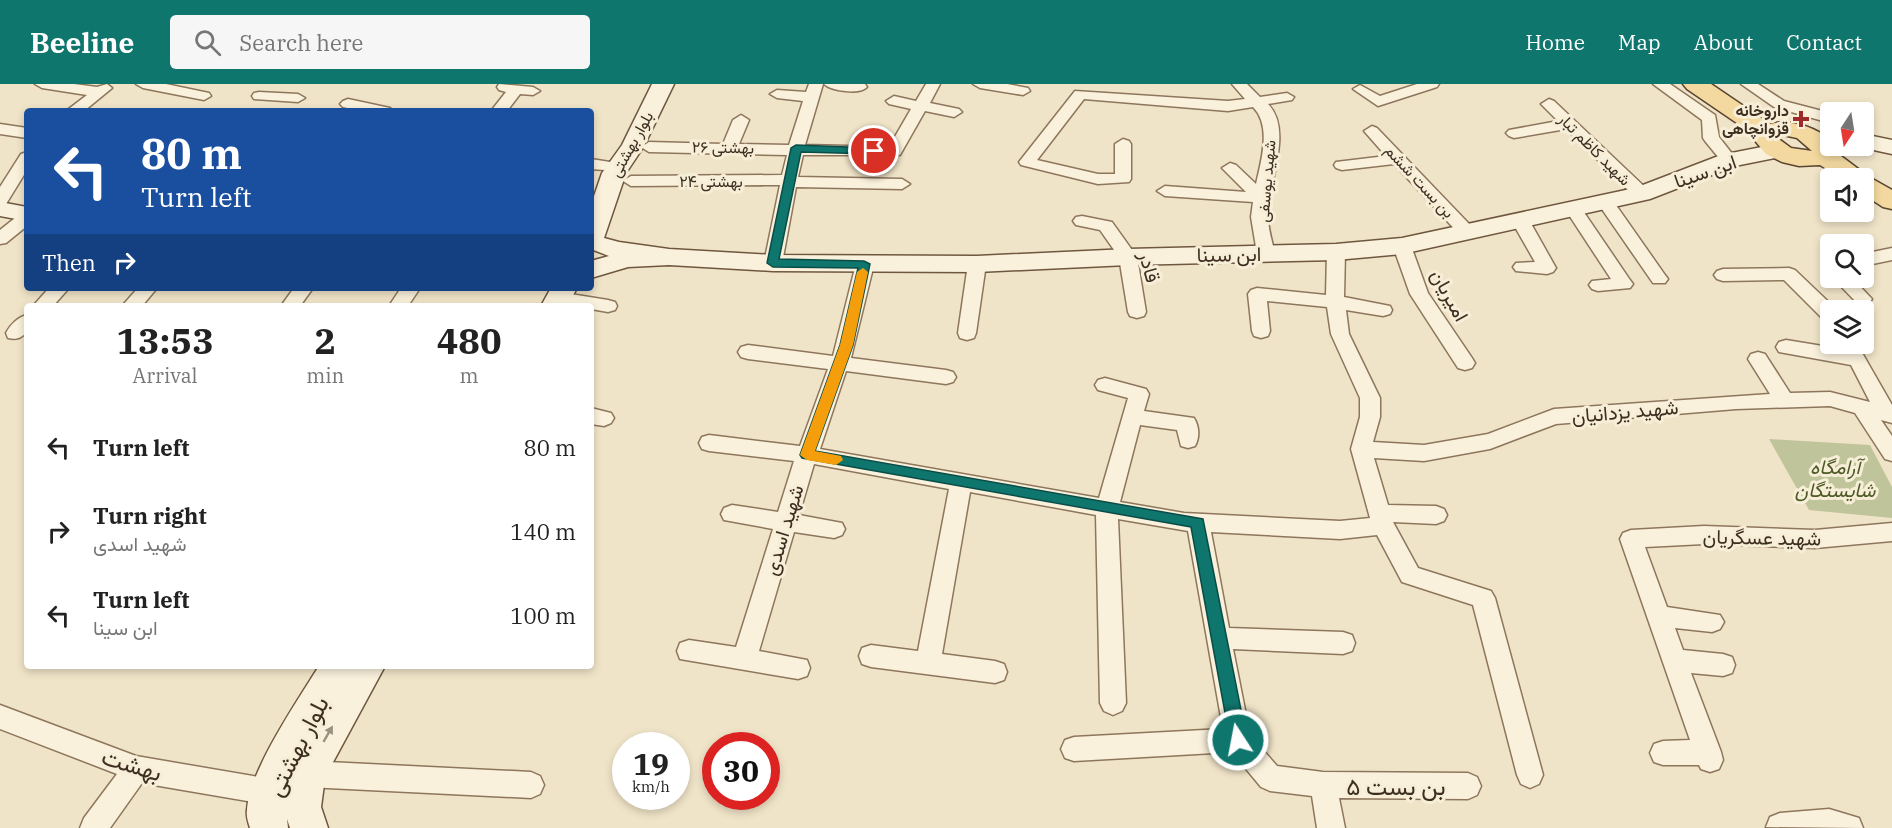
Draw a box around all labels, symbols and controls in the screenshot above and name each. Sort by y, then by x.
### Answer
search box [170,15,590,69]
text: Beeline [30,24,134,61]
icon: search [191,26,224,59]
text: Search here [239,28,363,57]
text: Home [1525,28,1585,56]
text: Map [1618,28,1661,56]
text: About [1694,28,1753,56]
text: Contact [1786,28,1862,56]
place label: داروخانه قزوانچاهی [1722,100,1789,140]
north arrow [1820,102,1874,156]
map controls [1820,102,1874,354]
street label: بلوار بهشتی [605,108,658,181]
street label: شهید کاظم تبار [1553,108,1635,190]
marker: داروخانه قزوانچاهی [1794,112,1808,126]
pin [848,125,899,176]
text: 80 m [141,126,242,181]
icon: left [42,132,120,210]
icon: arrive [857,134,890,167]
street label: بهشتی ۲۶ [692,136,754,159]
street label: شهید یوسفی [1252,139,1281,223]
street label: بن بست ششم [1380,140,1459,223]
street label: ابن سینا [1670,148,1740,194]
button: sound [1820,168,1874,222]
street label: بهشتی ۲۴ [679,171,743,192]
text: Turn left [141,179,252,214]
button: search [1820,234,1874,288]
street label: ابن سینا [1196,240,1262,268]
icon: right [108,246,141,279]
text: Then [42,248,96,277]
street label: قادر [1133,248,1167,285]
street label: امیریان [1425,264,1475,326]
button: layers [1820,300,1874,354]
text: 13:53 [116,317,214,364]
text: 2 [314,317,336,364]
text: 480 [437,317,502,364]
text: Arrival [133,362,198,389]
text: min [306,362,344,389]
text: m [460,362,479,389]
street label: شهید یزدانیان [1570,393,1680,429]
icon: left [42,431,75,464]
text: Turn left [93,433,189,462]
text: 80 m [524,433,576,462]
park label: آرامگاه شایستگان [1795,453,1877,503]
street label: شهید اسدی [756,481,810,579]
text: Turn right [93,501,207,530]
icon: right [42,515,75,548]
text: 140 m [510,517,576,546]
street label: شهید عسگریان [1703,522,1821,552]
text: شهید اسدی [93,530,186,557]
text: Turn left [93,585,189,614]
icon: left [42,599,75,632]
text: 100 m [510,601,576,630]
text: ابن سینا [93,614,158,641]
street label: بلوار بهشتی [258,691,336,801]
position arrow [1206,708,1270,772]
one-way arrow [323,725,333,742]
speed limit sign: 30 [702,732,780,810]
street label: بهشت [98,740,166,788]
text: 19 [633,744,669,783]
street label: بن بست ۵ [1346,770,1446,802]
text: km/h [632,777,670,796]

